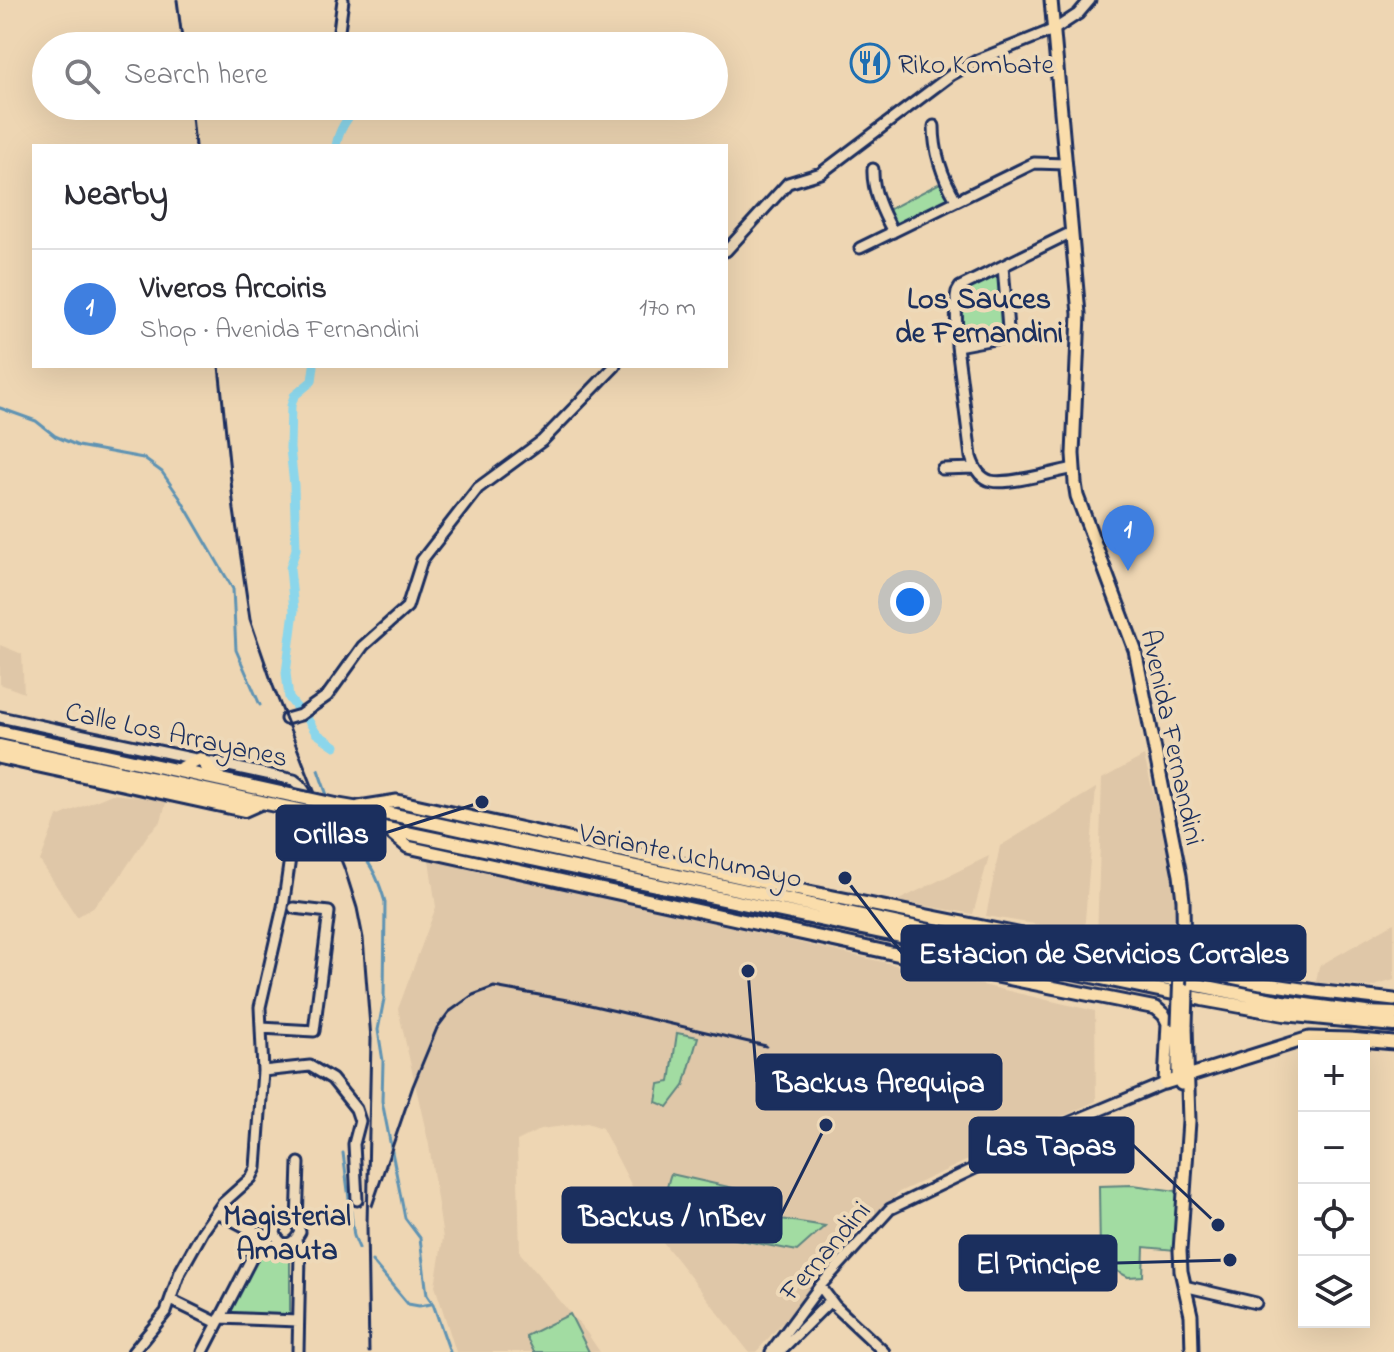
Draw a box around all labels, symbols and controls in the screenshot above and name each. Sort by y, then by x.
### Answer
search box [32,32,728,120]
restaurant icon: Riko Kombate [849,42,891,84]
place label: Riko Kombate [898,46,1055,87]
icon: search [60,54,104,98]
text: Search here [124,54,268,98]
text: Nearby [64,171,168,221]
text: Viveros Arcoiris [140,268,327,312]
district label: Los Sauces de Fernandini [895,279,1063,357]
text: 1 [86,290,94,328]
text: 170 m [639,290,696,328]
text: Shop · Avenida Fernandini [140,312,419,350]
pin: 1 [1102,505,1154,571]
your location [890,582,930,622]
street label: Avenida Fernandini [1128,626,1213,850]
street label: Calle Los Arrayanes [61,693,291,780]
callout: Orillas [277,806,385,860]
text: Orillas [293,814,369,858]
street label: Variante Uchumayo [574,814,806,901]
callout: Estacion de Servicios Corrales [902,926,1305,980]
text: Estacion de Servicios Corrales [919,934,1289,978]
map controls [1298,1040,1370,1328]
button: + [1298,1040,1370,1112]
callout: Backus Arequipa [757,1055,1001,1109]
text: Backus Arequipa [771,1063,985,1107]
button: − [1298,1112,1370,1184]
callout: Las Tapas [970,1118,1133,1172]
text: Las Tapas [985,1126,1117,1170]
button: locate [1298,1184,1370,1256]
callout: Backus / InBev [563,1188,781,1242]
street label: Fernandini [771,1193,882,1312]
district label: Magisterial Amauta [223,1196,351,1274]
text: Backus / InBev [577,1197,767,1241]
callout: El Principe [960,1236,1116,1290]
text: El Principe [976,1244,1102,1288]
button: layers [1298,1256,1370,1328]

